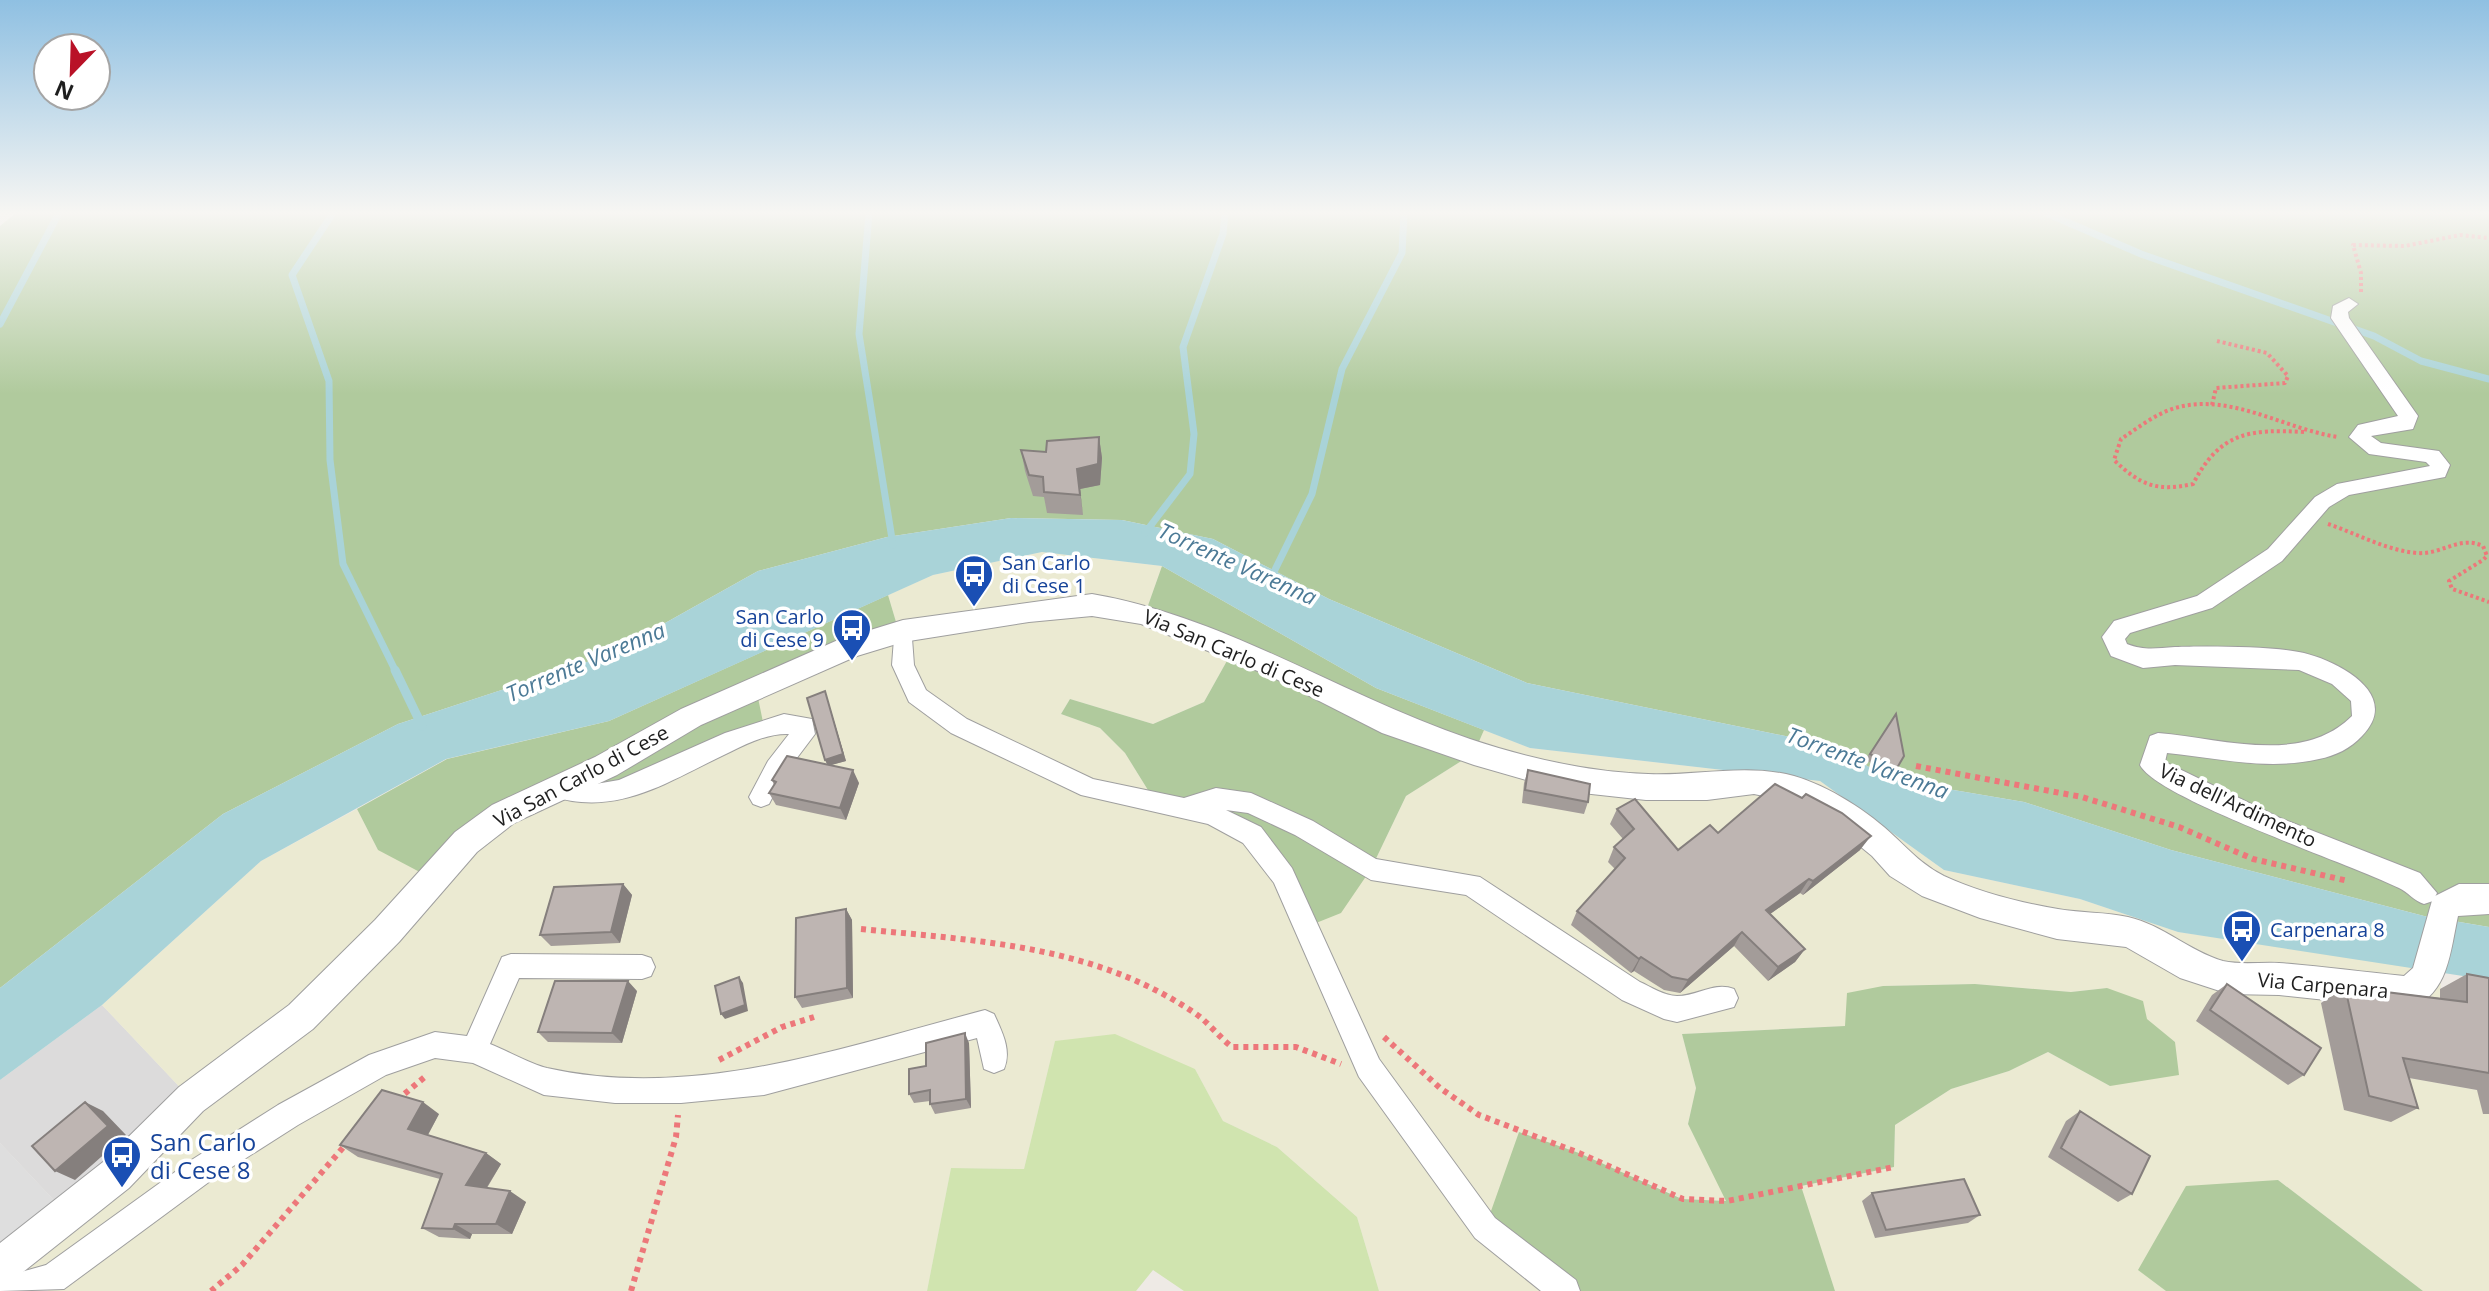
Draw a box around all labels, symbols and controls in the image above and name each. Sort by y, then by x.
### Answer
north arrow [32,32,112,112]
text: N [50,74,78,109]
water label: Torrente Varenna [1154,515,1322,611]
place label: San Carlo di Cese 1 [1002,549,1091,599]
bus stop icon: San Carlo di Cese 1 [953,553,995,608]
place label: San Carlo di Cese 9 [735,603,824,653]
street label: Via San Carlo di Cese [1139,603,1329,703]
bus stop icon: San Carlo di Cese 9 [831,607,873,662]
water label: Torrente Varenna [501,614,669,708]
street label: Via San Carlo di Cese [489,719,673,833]
water label: Torrente Varenna [1783,719,1953,805]
street label: Via dell'Ardimento [2155,757,2321,853]
bus stop icon: Carpenara 8 [2221,908,2263,963]
place label: Carpenara 8 [2270,916,2385,943]
street label: Via Carpenara [2256,966,2390,1004]
place label: San Carlo di Cese 8 [150,1125,256,1186]
bus stop icon: San Carlo di Cese 8 [101,1134,143,1189]

